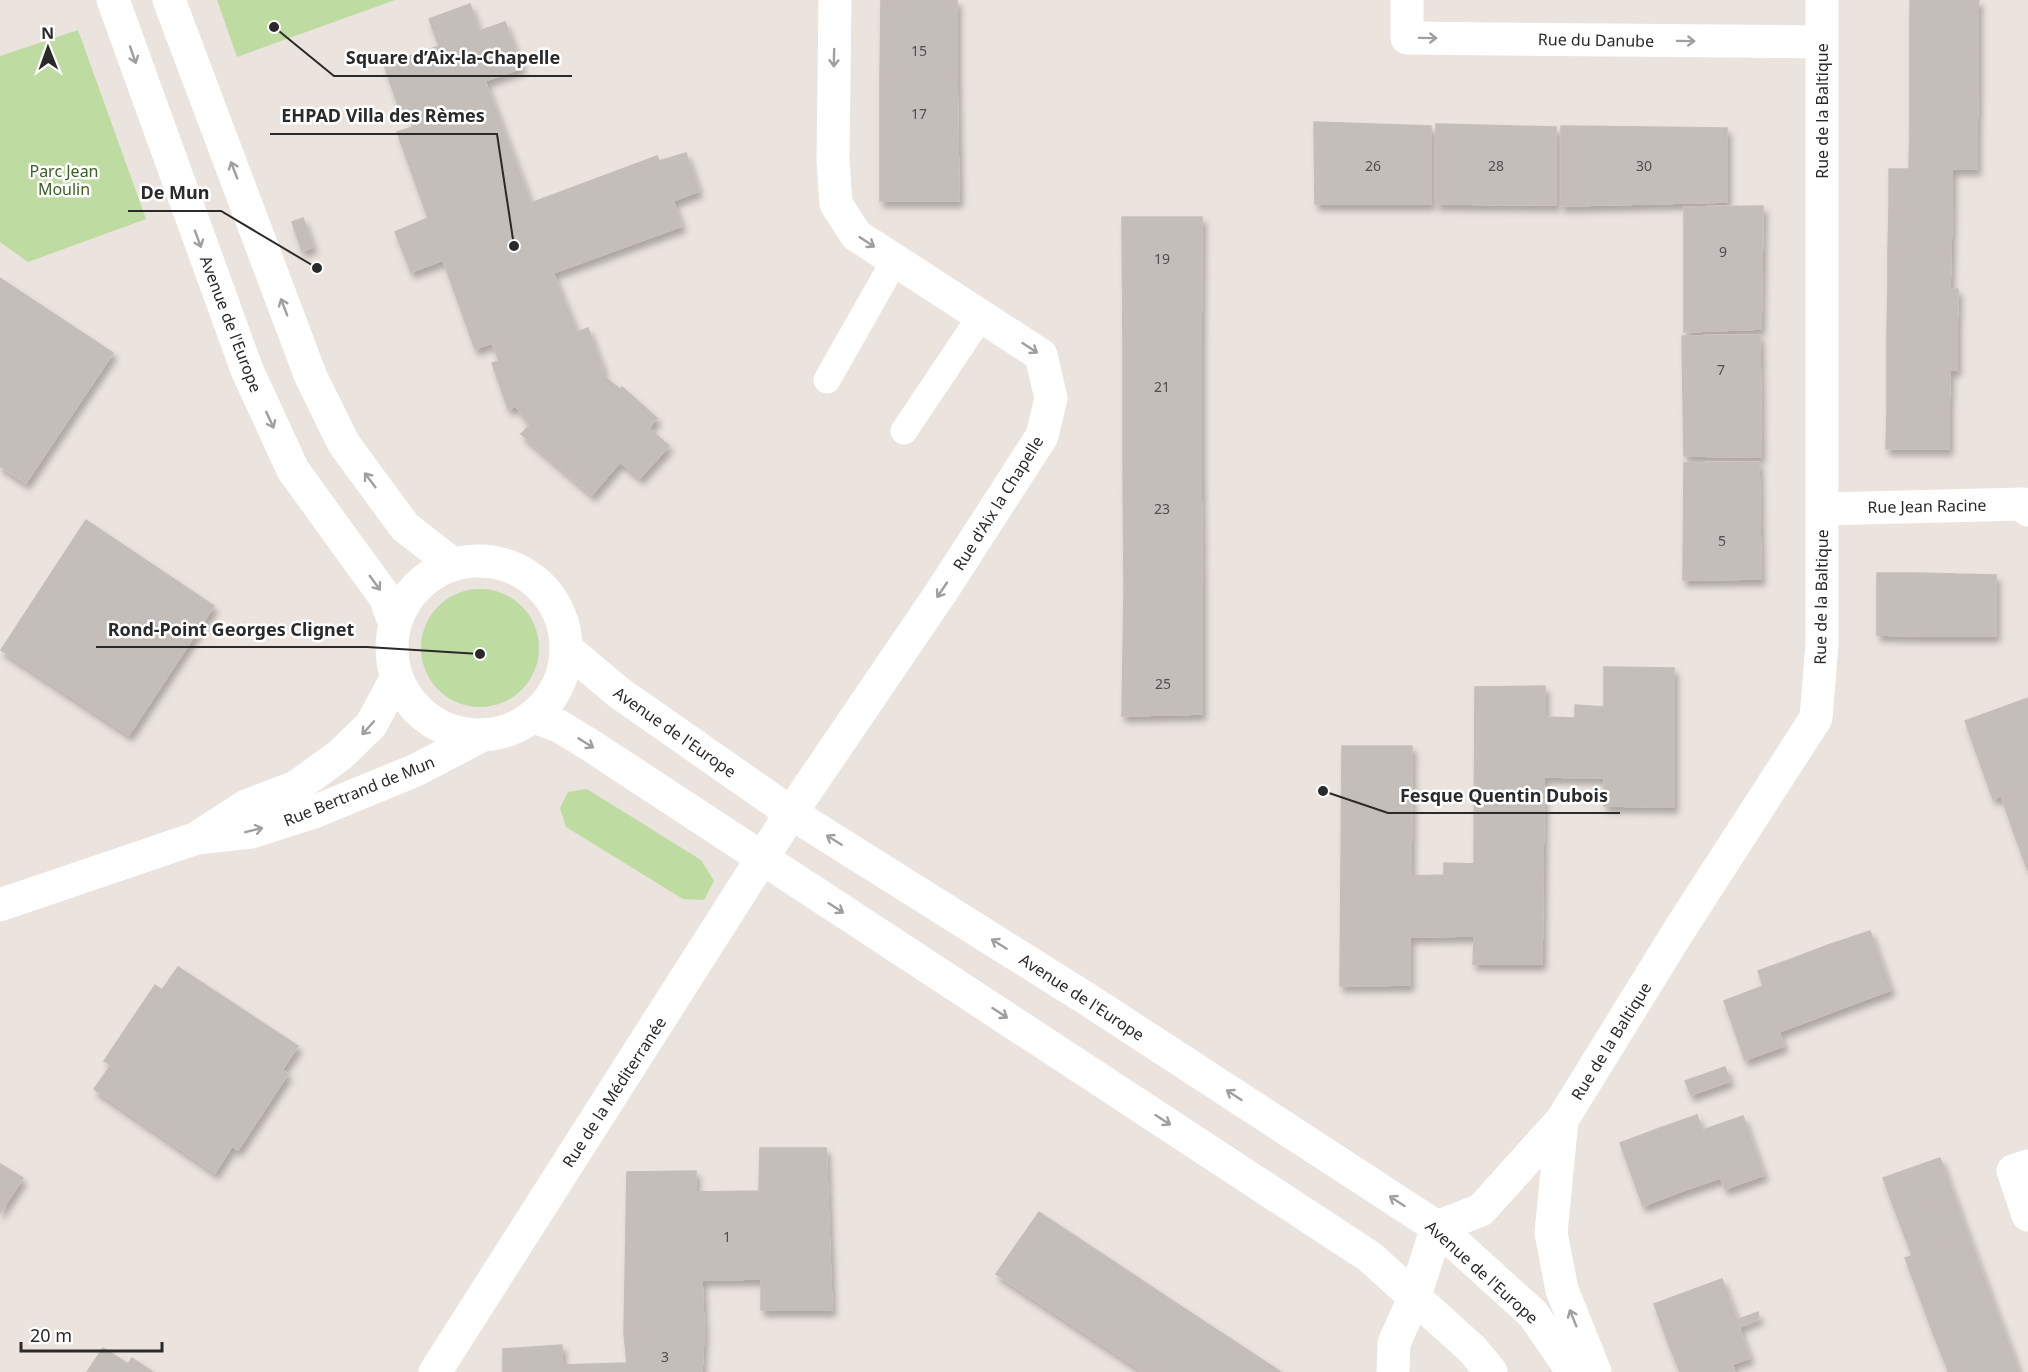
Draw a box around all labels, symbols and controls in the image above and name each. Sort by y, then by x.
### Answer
north arrow [18,18,78,78]
text: N [41,22,54,44]
street label: Rue du Danube [1538,28,1654,52]
one-way arrow [1417,32,1437,44]
one-way arrow [1675,35,1695,47]
callout: Square d’Aix-la-Chapelle [334,40,572,76]
house number: 15 [911,41,927,60]
street label: Rue de la Baltique [1811,43,1833,179]
one-way arrow [129,45,140,64]
text: Square d’Aix-la-Chapelle [346,45,560,69]
one-way arrow [828,48,840,68]
callout: EHPAD Villa des Rèmes [270,98,497,134]
text: EHPAD Villa des Rèmes [281,103,485,127]
house number: 17 [911,104,927,123]
house number: 26 [1365,156,1381,175]
house number: 28 [1488,156,1504,175]
house number: 30 [1636,156,1652,175]
park label: Parc Jean Moulin [29,160,99,200]
one-way arrow [228,161,239,180]
callout: De Mun [128,175,221,211]
text: De Mun [141,180,209,204]
one-way arrow [193,229,204,248]
one-way arrow [858,236,875,248]
house number: 9 [1719,242,1727,261]
house number: 19 [1154,249,1170,268]
street label: Avenue de l'Europe [195,253,267,395]
one-way arrow [278,298,289,316]
one-way arrow [1021,343,1038,355]
house number: 7 [1717,360,1725,379]
house number: 21 [1154,377,1170,396]
one-way arrow [265,410,276,428]
street label: Rue d'Aix la Chapelle [948,432,1048,574]
one-way arrow [364,473,377,489]
street label: Rue Jean Racine [1867,494,1987,518]
house number: 23 [1154,499,1170,518]
street label: Rue de la Baltique [1809,529,1833,665]
house number: 5 [1718,531,1726,550]
one-way arrow [369,575,381,591]
one-way arrow [936,581,948,598]
callout: Rond-Point Georges Clignet [96,611,367,647]
text: Rond-Point Georges Clignet [108,617,354,641]
house number: 25 [1155,674,1171,693]
street label: Avenue de l'Europe [609,681,741,783]
one-way arrow [361,720,375,735]
one-way arrow [577,736,594,749]
street label: Rue Bertrand de Mun [280,751,438,831]
callout: Fesque Quentin Dubois [1388,777,1620,813]
text: Fesque Quentin Dubois [1400,783,1608,807]
one-way arrow [245,824,264,836]
one-way arrow [826,833,843,845]
one-way arrow [827,902,844,914]
one-way arrow [991,937,1008,949]
street label: Avenue de l'Europe [1015,948,1149,1046]
street label: Rue de la Baltique [1566,978,1656,1104]
one-way arrow [991,1008,1008,1020]
street label: Rue de la Méditerranée [557,1012,671,1172]
one-way arrow [1226,1088,1243,1100]
one-way arrow [1154,1114,1171,1126]
one-way arrow [1390,1195,1406,1207]
street label: Avenue de l'Europe [1421,1215,1543,1329]
house number: 1 [723,1227,731,1246]
one-way arrow [1567,1309,1578,1327]
scale bar [21,1315,162,1353]
text: 20 m [30,1323,72,1347]
house number: 3 [661,1347,669,1366]

